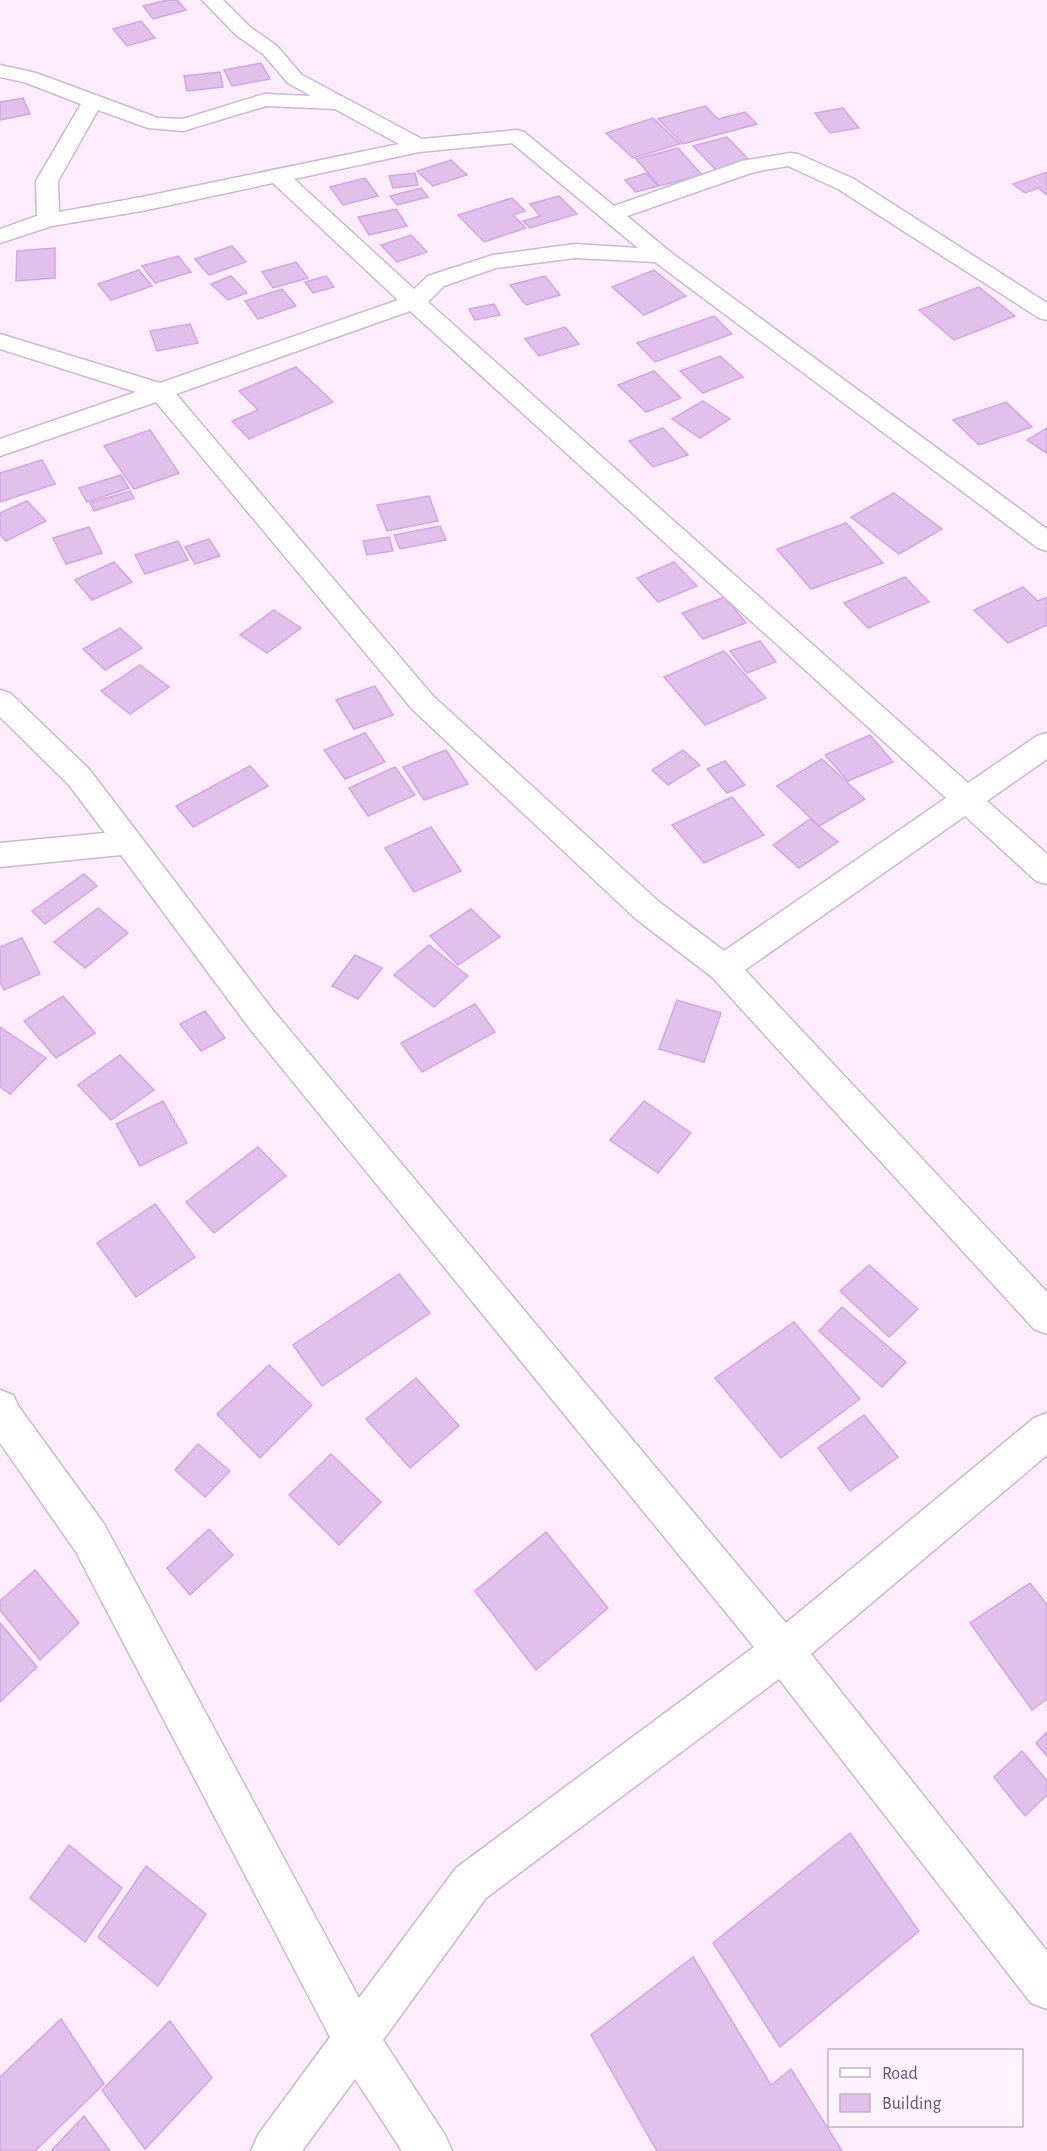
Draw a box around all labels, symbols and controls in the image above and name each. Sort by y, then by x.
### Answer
legend [828,2049,1023,2127]
text: Road [882,2065,918,2083]
text: Building [882,2095,942,2113]

